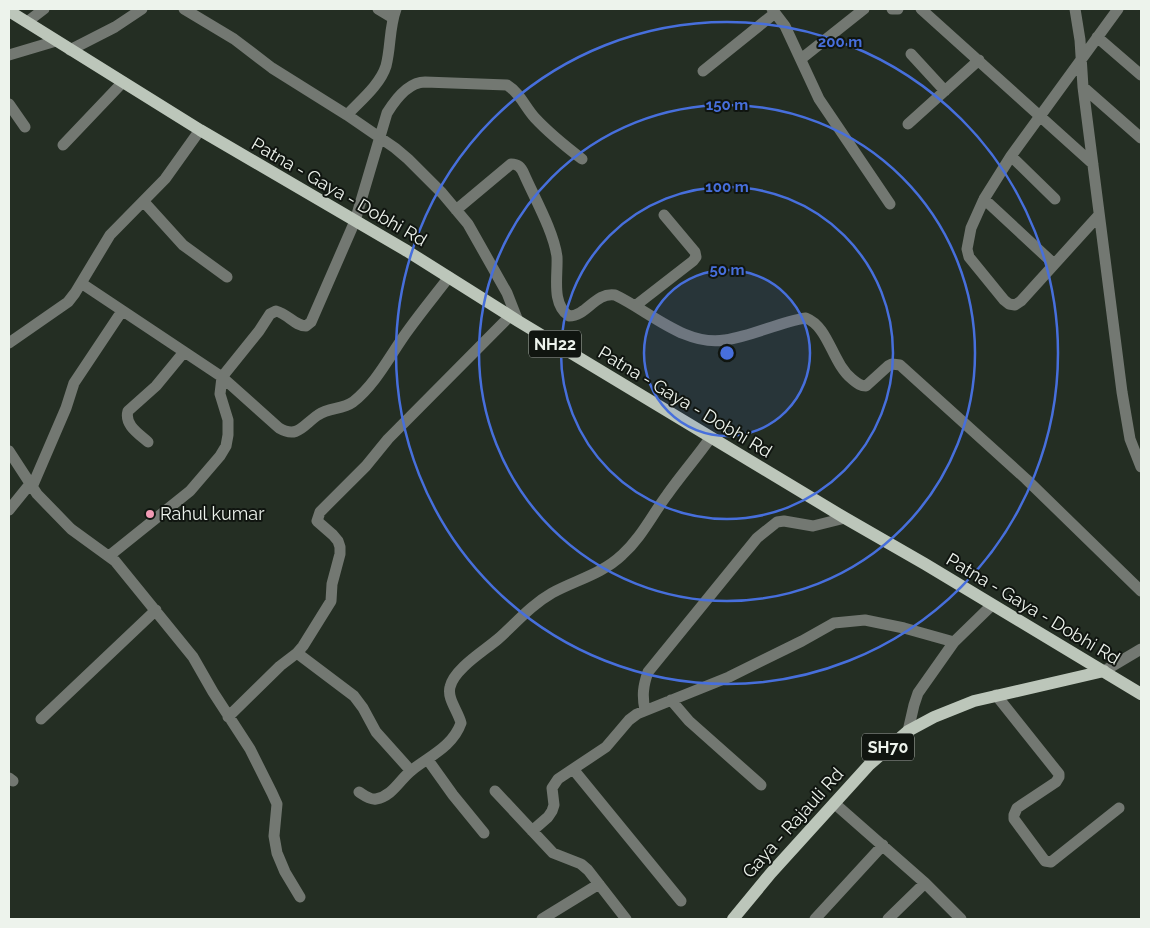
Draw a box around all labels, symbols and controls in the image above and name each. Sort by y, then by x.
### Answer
text: 200 m [818,33,862,51]
text: 150 m [706,96,748,114]
street label: Patna - Gaya - Dobhi Rd [248,133,431,250]
text: 100 m [705,178,749,196]
text: 50 m [709,261,745,279]
road number: NH22 [529,330,581,358]
street label: Patna - Gaya - Dobhi Rd [595,341,776,462]
centre of rings [718,344,736,362]
place label: Rahul kumar [160,503,265,524]
marker: Rahul kumar [144,508,156,520]
street label: Patna - Gaya - Dobhi Rd [943,548,1124,669]
road number: SH70 [862,734,914,760]
street label: Gaya - Rajauli Rd [738,763,847,882]

